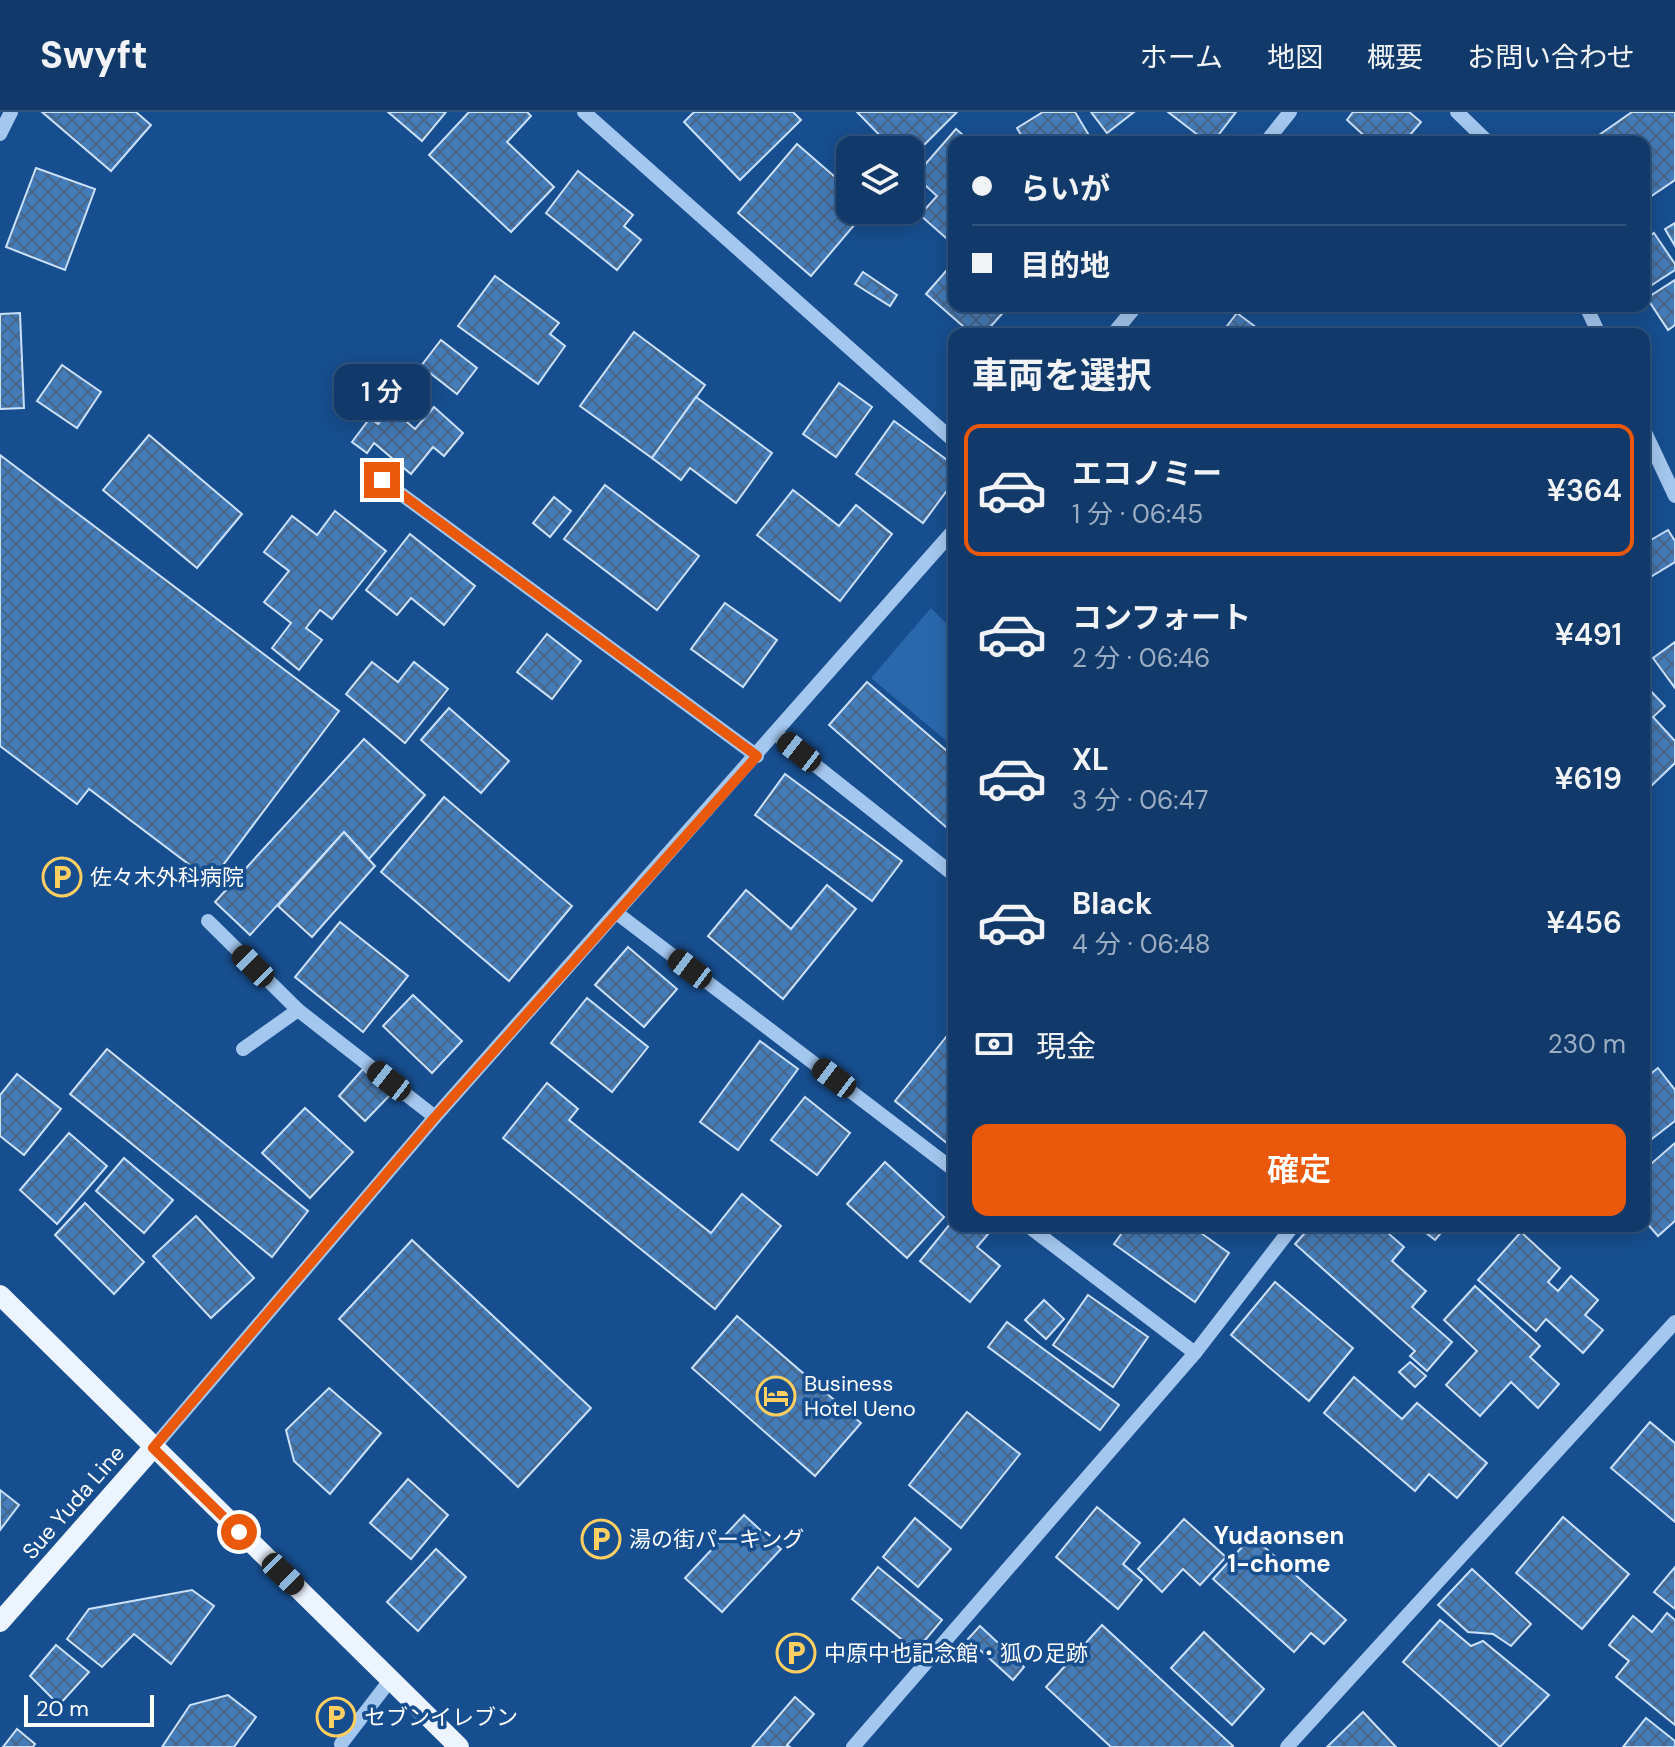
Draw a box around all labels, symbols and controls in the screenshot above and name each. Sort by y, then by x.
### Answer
text: Swyft [40,30,148,80]
text: ホーム [1140,39,1223,76]
text: 地図 [1267,39,1323,76]
text: 概要 [1367,39,1423,76]
text: お問い合わせ [1467,39,1635,76]
map controls [836,136,924,224]
button: layers [836,136,924,224]
text: らいが [1020,169,1110,208]
text: 目的地 [1020,246,1110,285]
text: 車両を選択 [972,352,1152,399]
callout: 1 分 [334,364,430,420]
text: 1 分 [361,375,403,409]
icon: car [976,454,1048,526]
text: エコノミー [1072,454,1222,493]
route end [364,462,400,498]
text: ¥364 [1547,471,1622,510]
text: 1 分 · 06:45 [1072,497,1203,531]
icon: car [976,598,1048,670]
text: コンフォート [1072,598,1251,637]
text: ¥491 [1555,615,1622,654]
text: 2 分 · 06:46 [1072,641,1210,675]
car [773,728,825,776]
text: XL [1072,740,1109,779]
icon: car [976,742,1048,814]
text: ¥619 [1555,759,1622,798]
text: 3 分 · 06:47 [1072,783,1208,817]
parking icon: 佐々木外科病院 [41,856,83,898]
place label: 佐々木外科病院 [90,863,244,892]
text: Black [1072,884,1152,923]
icon: car [976,886,1048,958]
text: ¥456 [1546,903,1622,942]
text: 4 分 · 06:48 [1072,927,1211,961]
car [228,941,278,991]
car [664,945,716,993]
icon: cash [972,1022,1016,1066]
text: 現金 [1036,1027,1096,1066]
text: 230 m [1548,1027,1626,1061]
car [808,1054,860,1102]
car [363,1057,415,1105]
button: 確定 [972,1124,1626,1216]
place label: Business Hotel Ueno [804,1369,916,1423]
hotel icon: Business Hotel Ueno [755,1375,797,1417]
street label: Sue Yuda Line [16,1439,131,1565]
route start [221,1514,257,1550]
parking icon: 湯の街パーキング [580,1518,622,1560]
district label: Yudaonsen 1-chome [1214,1520,1344,1579]
place label: 湯の街パーキング [629,1525,804,1554]
car [257,1549,309,1599]
parking icon: 中原中也記念館・狐の足跡 [775,1632,817,1674]
place label: 中原中也記念館・狐の足跡 [824,1639,1088,1668]
scale bar [24,1691,154,1727]
text: 20 m [36,1694,89,1723]
parking icon: セブンイレブン [315,1696,357,1738]
place label: セブンイレブン [364,1703,518,1732]

